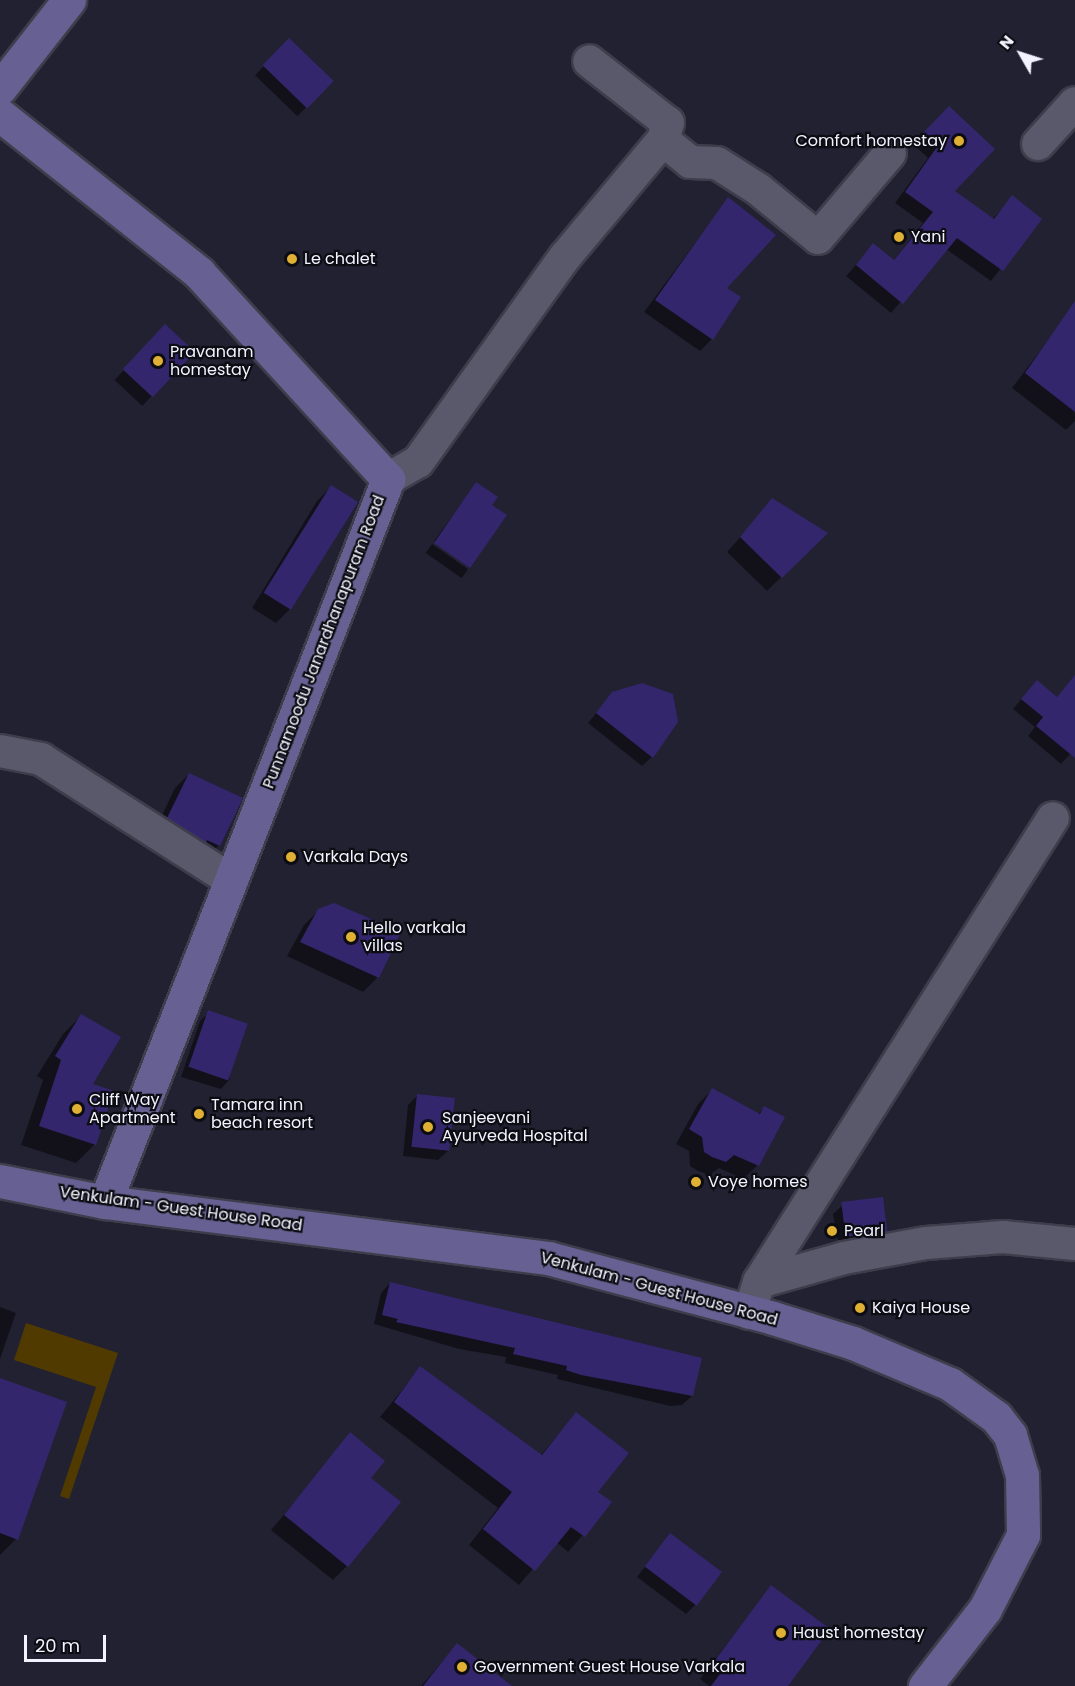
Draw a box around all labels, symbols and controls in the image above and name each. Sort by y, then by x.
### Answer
north arrow [991,24,1051,84]
text: N [994,30,1019,54]
place label: Comfort homestay [795,131,947,151]
marker: Comfort homestay [952,134,966,148]
place label: Yani [911,227,945,247]
marker: Yani [892,230,906,244]
place label: Le chalet [304,249,376,269]
marker: Le chalet [285,252,299,266]
place label: Pravanam homestay [170,342,253,380]
marker: Pravanam homestay [151,354,165,368]
street label: Punnamoodu Janardhanapuram Road [259,493,389,791]
place label: Varkala Days [303,847,408,867]
marker: Varkala Days [284,850,298,864]
place label: Hello varkala villas [363,918,466,956]
marker: Hello varkala villas [344,930,358,944]
place label: Cliff Way Apartment [89,1090,176,1128]
place label: Tamara inn beach resort [211,1095,313,1133]
marker: Cliff Way Apartment [70,1102,84,1116]
marker: Tamara inn beach resort [192,1107,206,1121]
place label: Sanjeevani Ayurveda Hospital [442,1108,588,1146]
marker: Sanjeevani Ayurveda Hospital [419,1118,437,1136]
place label: Voye homes [708,1172,807,1192]
marker: Voye homes [689,1175,703,1189]
street label: Venkulam - Guest House Road [58,1182,304,1236]
place label: Pearl [844,1221,884,1241]
marker: Pearl [825,1224,839,1238]
street label: Venkulam - Guest House Road [538,1248,780,1330]
place label: Kaiya House [872,1298,970,1318]
marker: Kaiya House [853,1301,867,1315]
scale bar [27,1623,110,1661]
place label: Haust homestay [793,1623,924,1643]
marker: Haust homestay [774,1626,788,1640]
text: 20 m [35,1633,80,1658]
place label: Government Guest House Varkala [474,1657,745,1677]
marker: Government Guest House Varkala [455,1660,469,1674]

